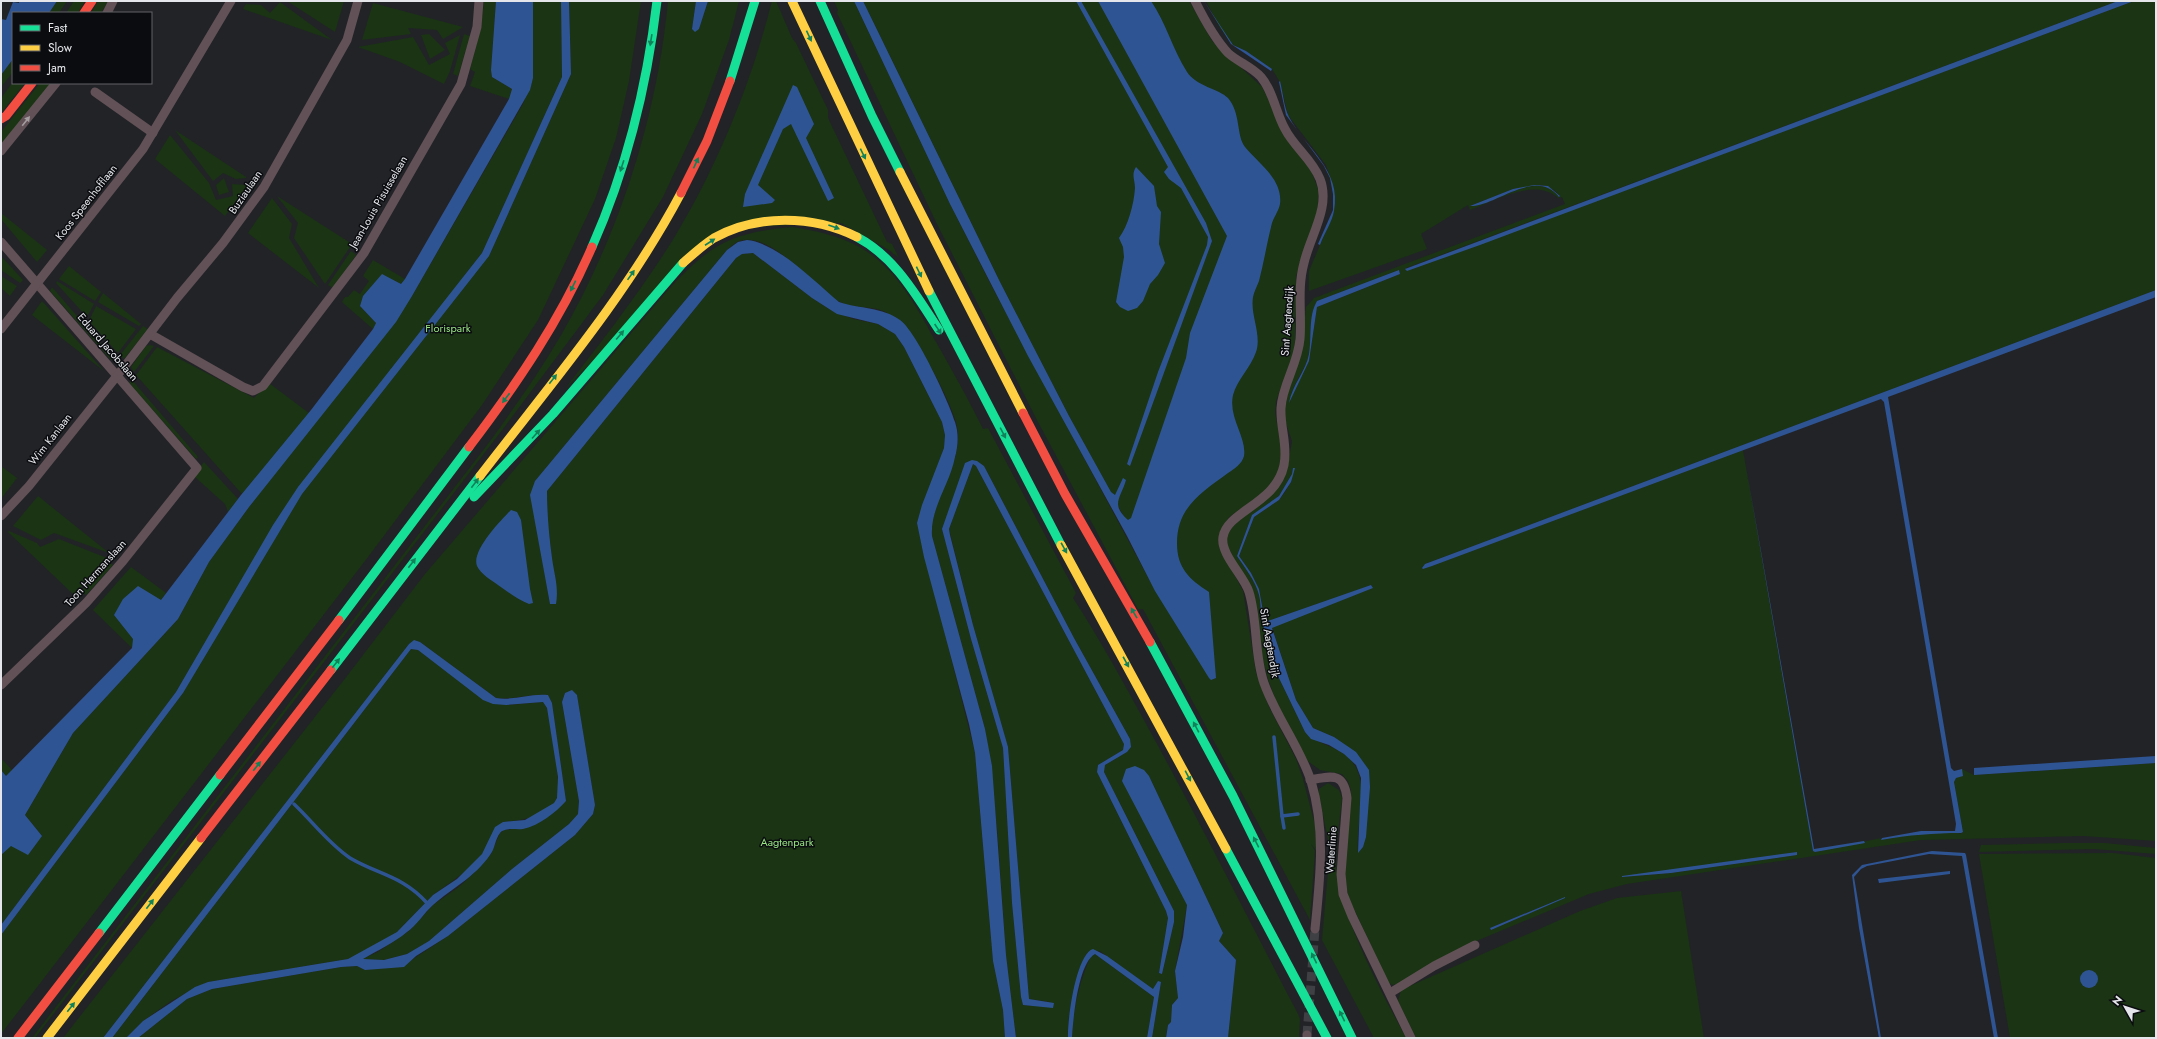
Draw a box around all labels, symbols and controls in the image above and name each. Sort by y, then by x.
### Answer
legend [12,12,152,84]
text: Fast [48,19,67,37]
one-way arrow [806,31,812,42]
one-way arrow [648,34,654,46]
text: Slow [48,39,73,57]
text: Jam [46,59,66,77]
one-way arrow [21,116,30,126]
one-way arrow [860,149,866,160]
street label: Jean-Louis Pisuisselaan [344,153,411,253]
one-way arrow [693,157,699,168]
one-way arrow [618,160,624,172]
street label: Koos Speenhofflaan [51,161,121,243]
street label: Buziaulaan [224,167,266,217]
one-way arrow [829,225,841,231]
one-way arrow [705,238,715,246]
one-way arrow [916,266,922,277]
one-way arrow [627,270,635,280]
one-way arrow [570,281,576,292]
street label: Sint Aagtendijk [1277,285,1297,357]
street label: Eduard Jacobslaan [74,309,142,385]
park label: Florispark [425,320,471,336]
one-way arrow [934,323,942,334]
one-way arrow [615,329,624,340]
one-way arrow [549,374,558,385]
one-way arrow [502,392,510,403]
street label: Wim Kanlaan [25,410,75,468]
one-way arrow [1000,427,1006,439]
one-way arrow [531,429,540,439]
one-way arrow [471,477,479,488]
street label: Toon Hermanslaan [60,536,130,610]
one-way arrow [1060,542,1067,554]
one-way arrow [408,557,416,568]
one-way arrow [1130,607,1137,619]
street label: Sint Aagtendijk [1256,607,1284,679]
one-way arrow [1123,656,1129,668]
one-way arrow [331,657,340,668]
one-way arrow [1193,721,1199,733]
one-way arrow [252,760,261,771]
one-way arrow [1185,771,1191,782]
street label: Waterlinie [1321,826,1341,874]
park label: Aagtenpark [760,834,814,850]
one-way arrow [1253,836,1259,848]
one-way arrow [146,899,155,910]
one-way arrow [1311,953,1317,964]
north arrow [2105,987,2145,1027]
text: N [2108,992,2126,1009]
one-way arrow [67,1002,76,1013]
one-way arrow [1339,1010,1345,1021]

